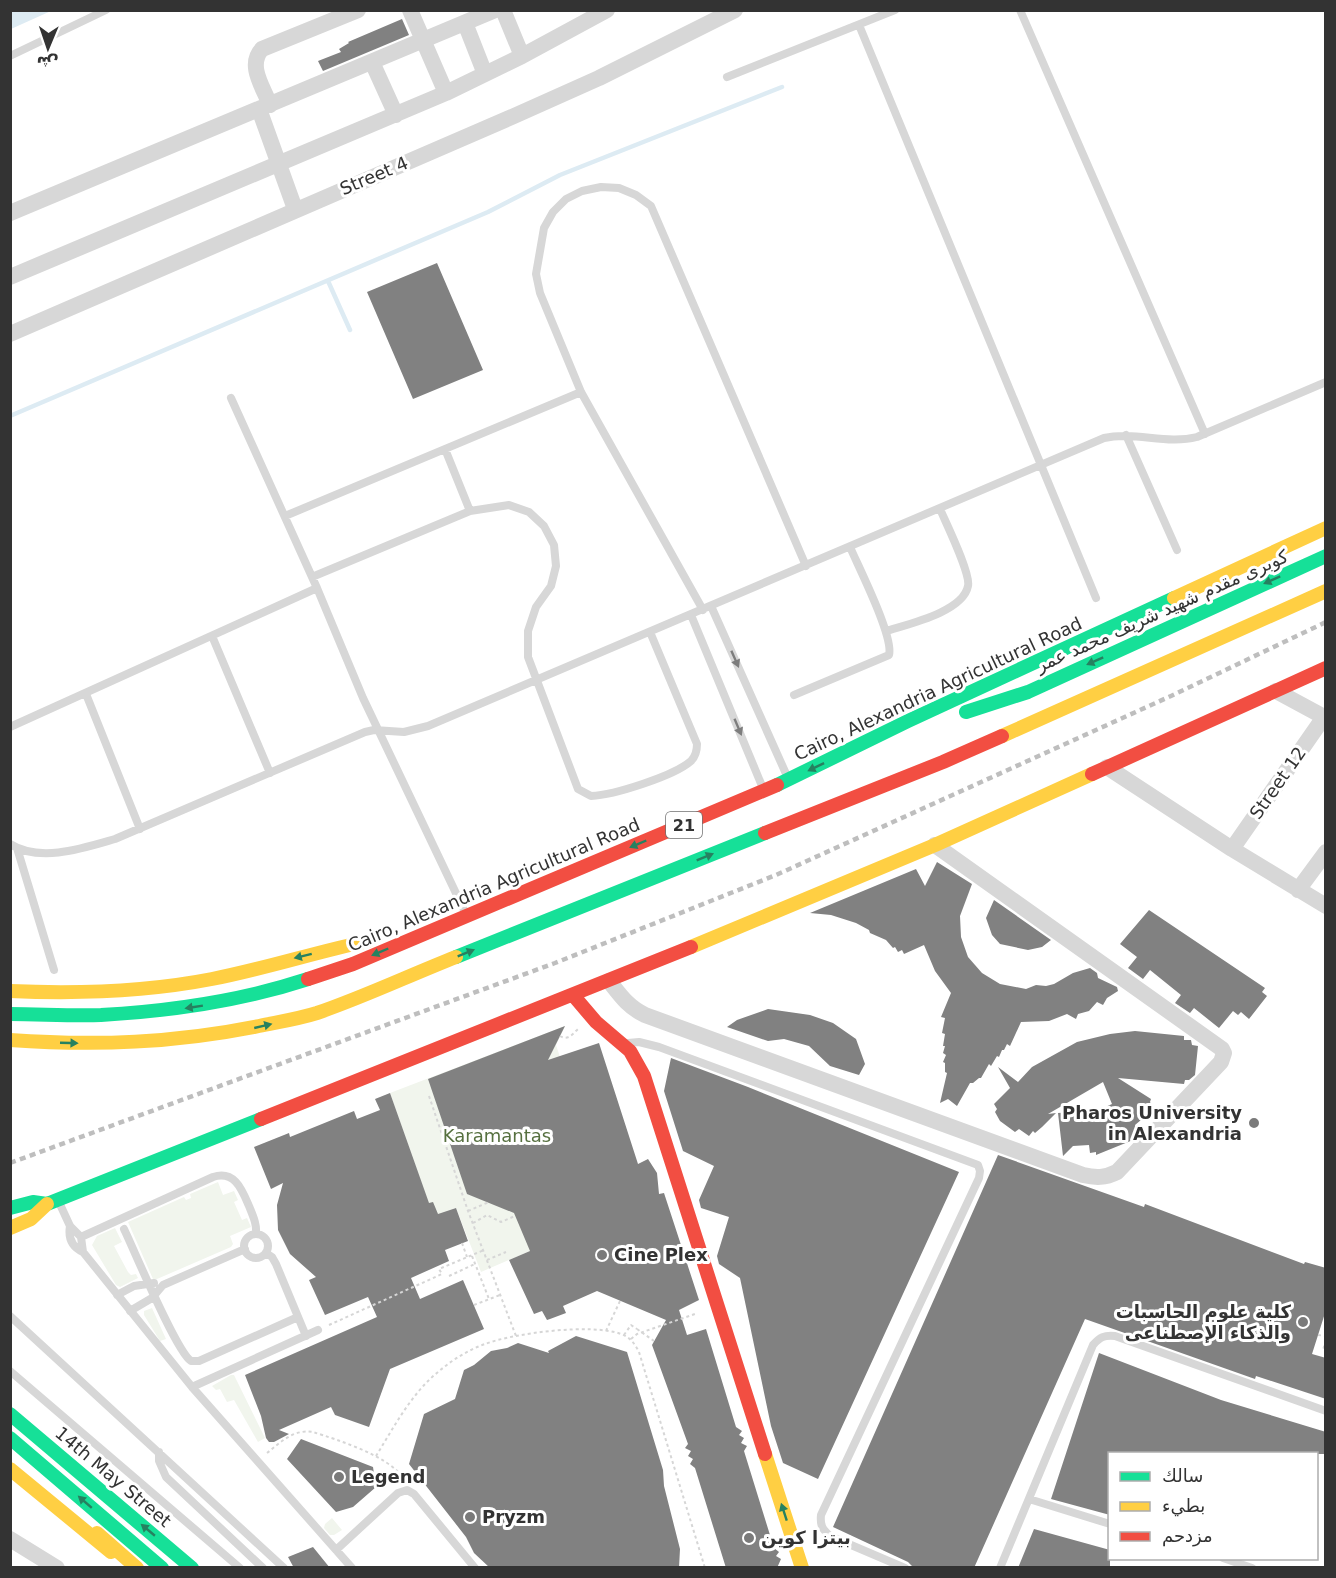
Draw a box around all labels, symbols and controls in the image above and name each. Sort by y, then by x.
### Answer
north arrow [18,18,78,78]
text: ش [36,53,59,72]
street label: Street 4 [337,152,411,199]
street label: كوبرى مقدم شهيد شريف محمد عمر [1031,545,1292,677]
one-way arrow [1264,576,1281,585]
street label: Cairo, Alexandria Agricultural Road [791,612,1085,765]
one-way arrow [730,651,740,669]
one-way arrow [1085,656,1103,666]
one-way arrow [733,718,743,736]
street label: Street 12 [1245,743,1310,823]
one-way arrow [808,762,825,771]
road number: 21 [666,812,702,838]
street label: Cairo, Alexandria Agricultural Road [345,813,643,956]
one-way arrow [628,839,646,849]
one-way arrow [696,852,714,861]
one-way arrow [372,948,389,957]
one-way arrow [457,948,475,958]
one-way arrow [294,951,312,961]
one-way arrow [184,1002,203,1011]
one-way arrow [253,1021,272,1031]
one-way arrow [59,1038,78,1048]
place label: Pharos University in Alexandria [1062,1102,1242,1144]
marker: Pharos University in Alexandria [1247,1116,1261,1130]
park label: Karamantas [443,1125,551,1146]
place label: Cine Plex [614,1244,708,1265]
marker: Cine Plex [595,1248,609,1262]
place label: كلية علوم الحاسبات والذكاء الإصطناعى [1116,1301,1292,1344]
marker: كلية علوم الحاسبات والذكاء الإصطناعى [1296,1315,1310,1329]
street label: 14th May Street [51,1422,176,1531]
legend [1108,1452,1318,1560]
text: سالك [1162,1465,1203,1486]
place label: Legend [351,1466,425,1487]
marker: Legend [332,1470,346,1484]
text: بطيء [1162,1495,1205,1517]
one-way arrow [78,1496,93,1509]
one-way arrow [779,1503,788,1521]
place label: Pryzm [482,1506,545,1527]
marker: Pryzm [463,1510,477,1524]
one-way arrow [140,1523,156,1536]
text: مزدحم [1162,1525,1213,1547]
place label: بيتزا كوين [761,1527,851,1549]
marker: بيتزا كوين [742,1531,756,1545]

